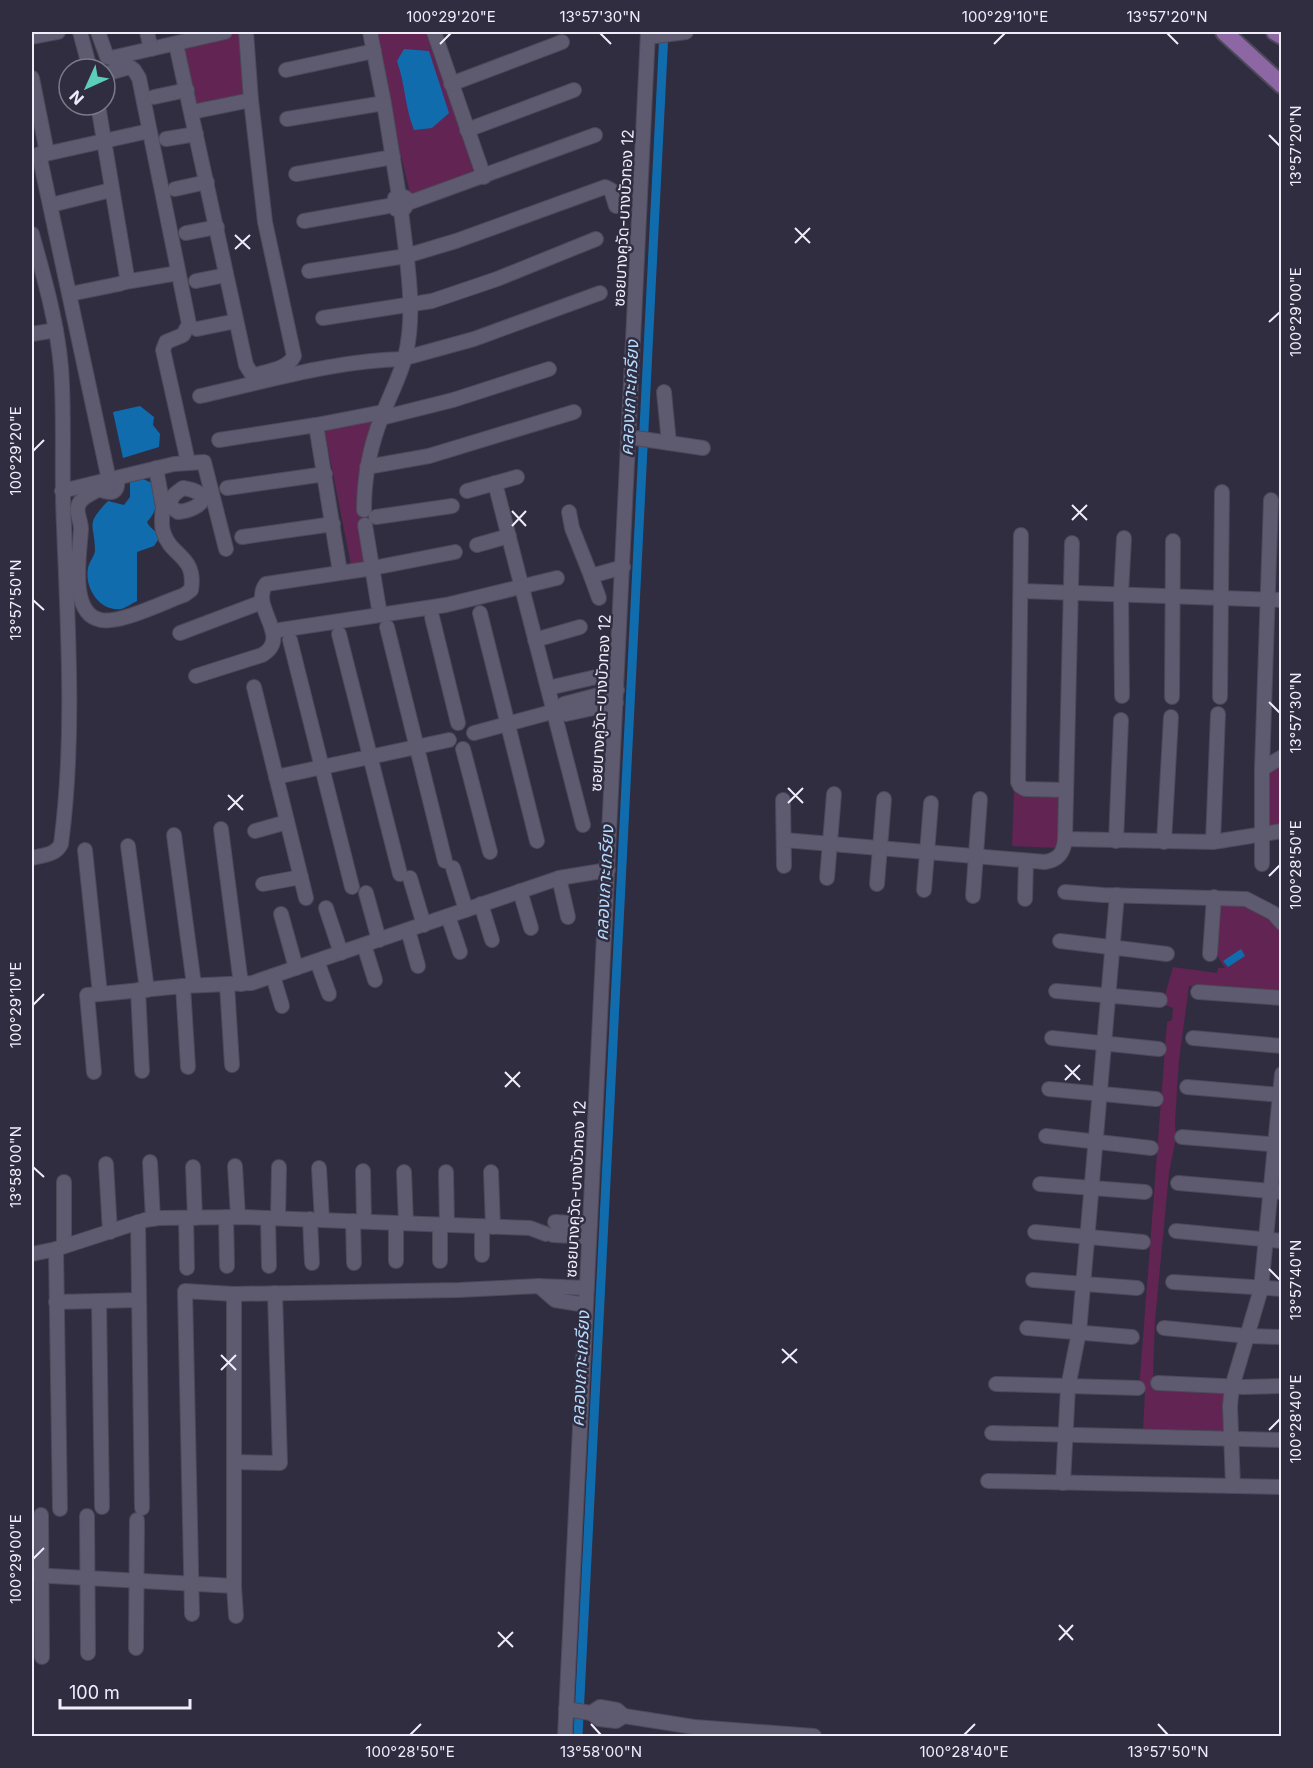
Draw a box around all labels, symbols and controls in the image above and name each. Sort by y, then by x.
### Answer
text: 100°29'20"E [406,7,496,26]
text: 13°57'30"N [559,7,641,26]
text: 100°29'10"E [962,7,1048,26]
text: 13°57'20"N [1127,7,1207,26]
north arrow [57,57,117,117]
text: N [65,86,88,109]
text: 13°57'20"N [1286,106,1305,186]
street label: ซอยบางคูวัด-บางบัวทอง 12 [608,129,638,307]
text: 100°29'00"E [1286,267,1305,357]
water label: คลองเกาะเกรียง [615,338,643,457]
text: 100°29'20"E [6,406,25,496]
text: 13°57'50"N [6,560,25,640]
street label: ซอยบางคูวัด-บางบัวทอง 12 [585,614,615,792]
text: 13°57'30"N [1286,672,1305,754]
text: 100°28'50"E [1286,820,1305,910]
water label: คลองเกาะเกรียง [590,823,618,942]
text: 100°29'10"E [6,962,25,1048]
street label: ซอยบางคูวัด-บางบัวทอง 12 [560,1100,590,1278]
text: 13°58'00"N [6,1126,25,1208]
text: 13°57'40"N [1286,1240,1305,1320]
water label: คลองเกาะเกรียง [566,1309,594,1428]
text: 100°28'40"E [1286,1374,1305,1464]
text: 100°29'00"E [6,1514,25,1604]
scale bar [60,1672,190,1710]
text: 100 m [69,1682,120,1703]
text: 100°28'50"E [365,1742,455,1761]
text: 13°58'00"N [560,1742,642,1761]
text: 100°28'40"E [919,1742,1009,1761]
text: 13°57'50"N [1128,1742,1208,1761]

